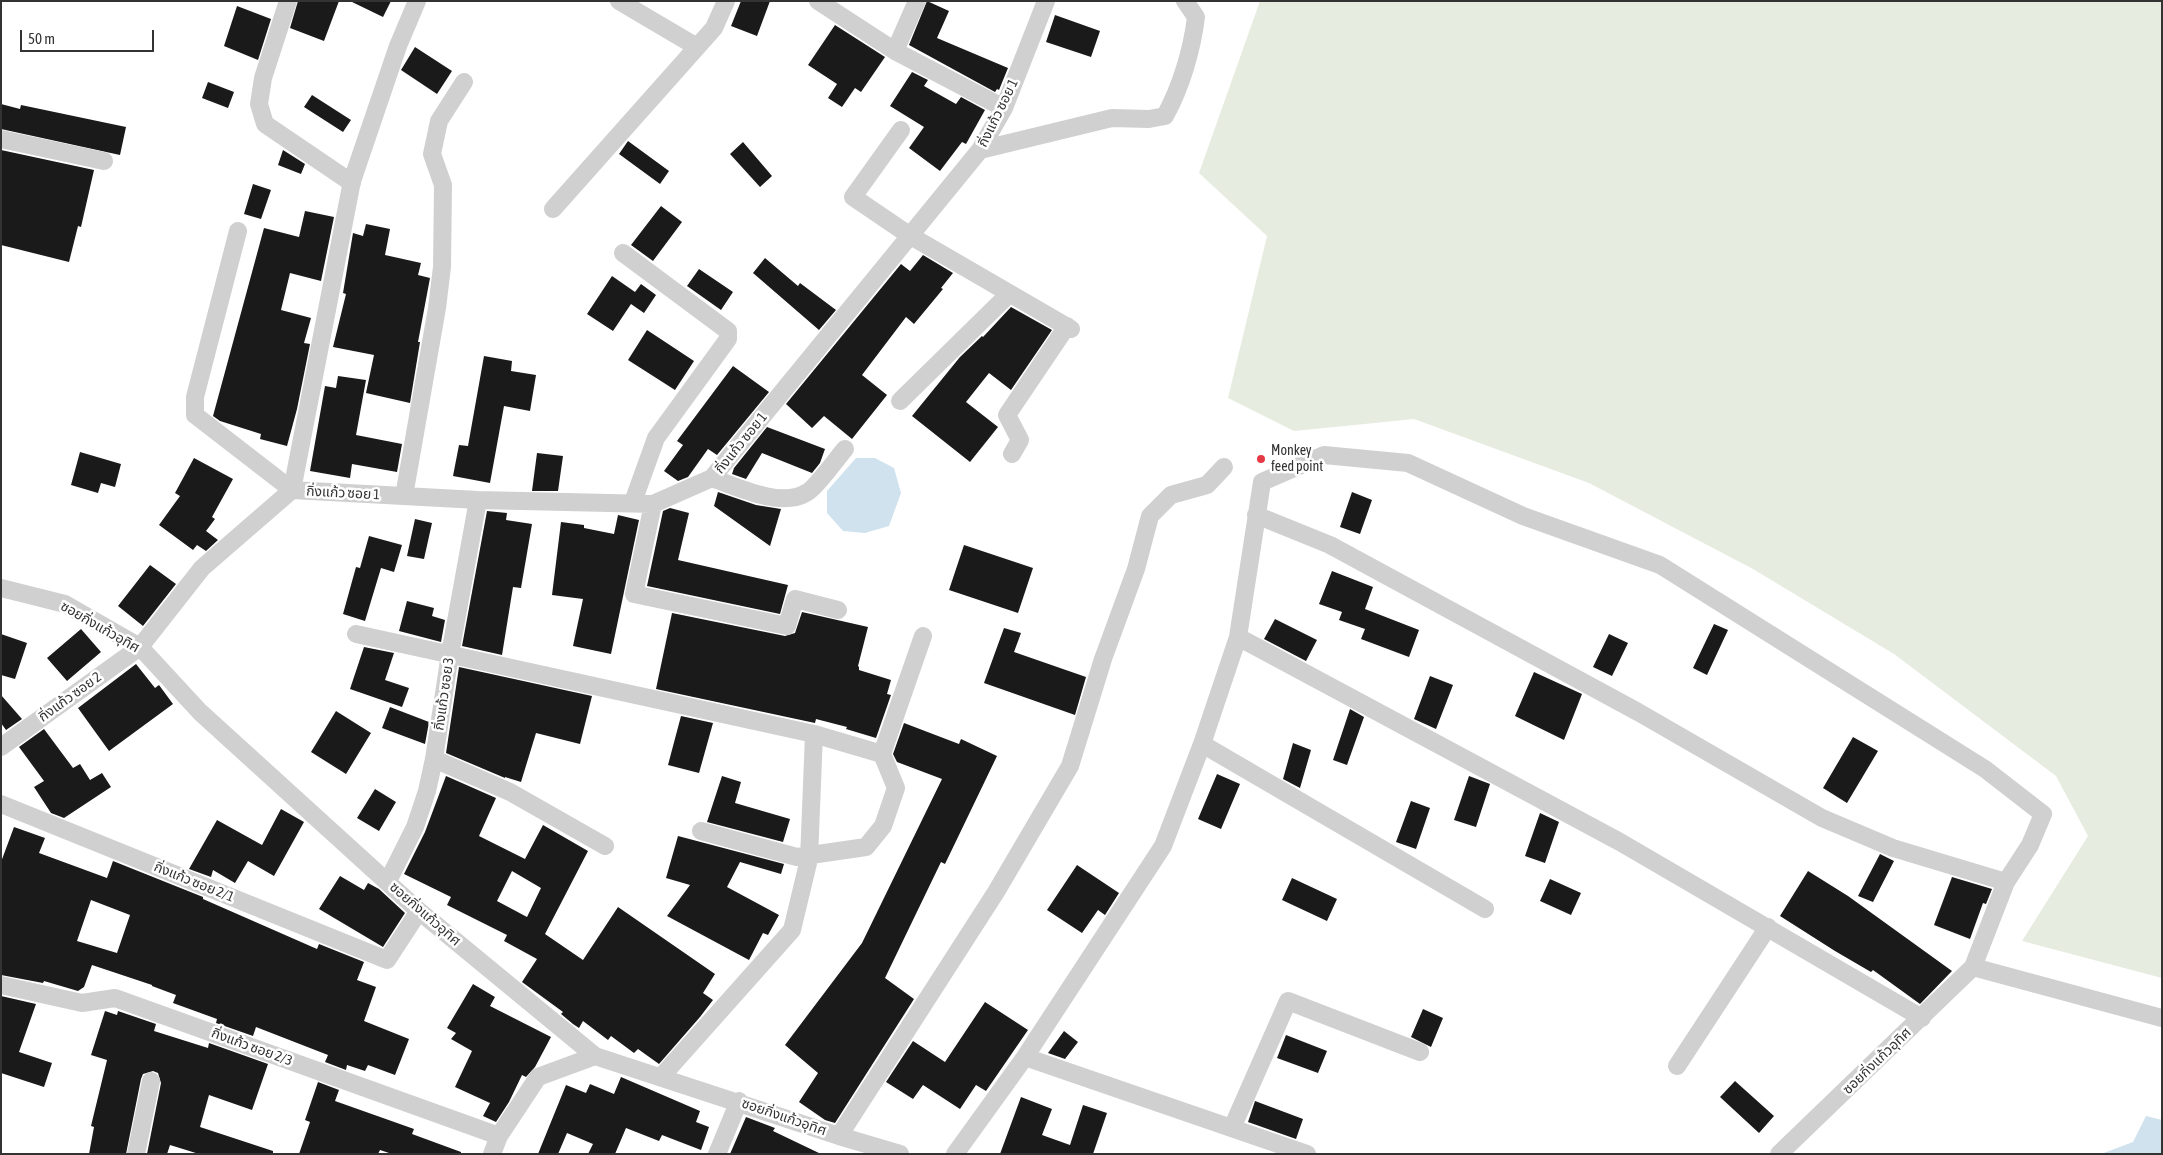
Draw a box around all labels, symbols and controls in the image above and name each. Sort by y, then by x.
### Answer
scale bar [22,20,156,52]
text: 50 m [28,30,55,47]
street label: กิ่งแก้ว ซอย 1 [974,76,1022,150]
street label: กิ่งแก้ว ซอย 1 [711,409,771,477]
place label: Monkey feed point [1271,443,1323,476]
marker: Monkey feed point [1255,453,1267,465]
street label: กิ่งแก้ว ซอย 1 [306,483,380,503]
street label: ซอยกิ่งแก้วอุทิศ [57,598,143,656]
street label: กิ่งแก้ว ซอย 3 [431,656,457,732]
street label: กิ่งแก้ว ซอย 2 [35,669,105,725]
street label: กิ่งแก้ว ซอย 2/1 [151,858,237,906]
street label: ซอยกิ่งแก้วอุทิศ [386,879,464,949]
street label: ซอยกิ่งแก้วอุทิศ [1839,1024,1915,1098]
street label: กิ่งแก้ว ซอย 2/3 [209,1025,295,1069]
street label: ซอยกิ่งแก้วอุทิศ [739,1095,829,1139]

